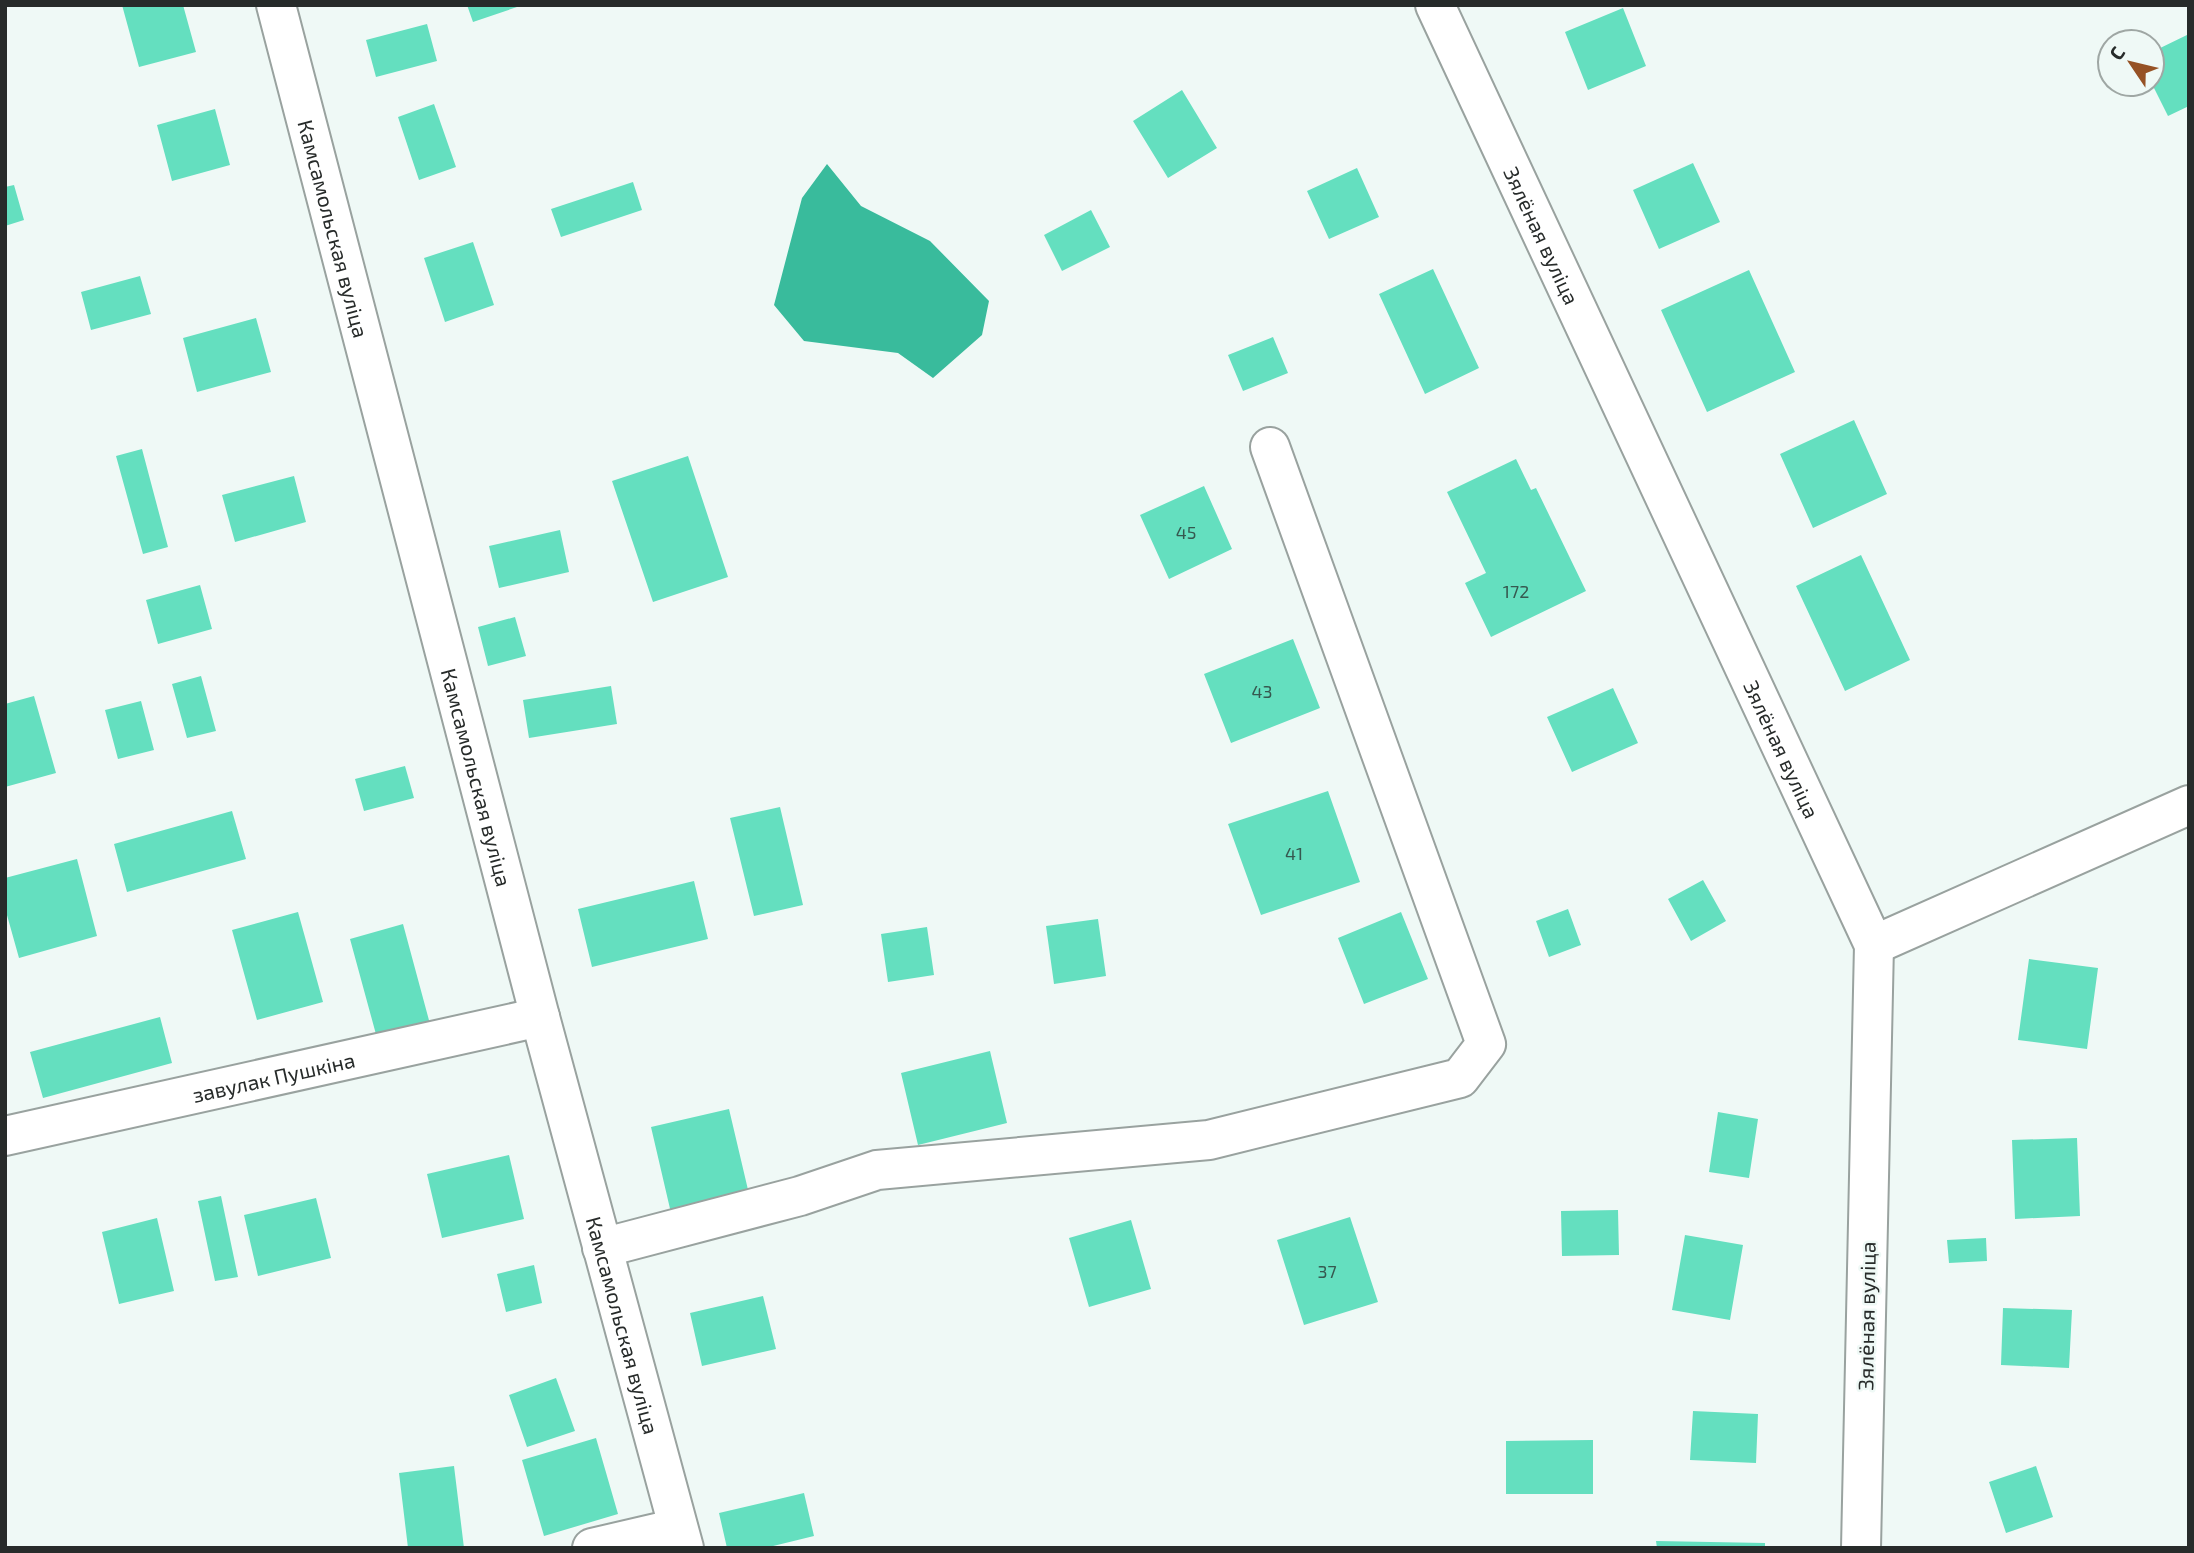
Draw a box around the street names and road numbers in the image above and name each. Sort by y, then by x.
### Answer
street label: Камсамольская вуліца [294,117,375,340]
street label: Зялёная вуліца [1500,162,1585,308]
street label: Камсамольская вуліца [437,665,518,889]
street label: Зялёная вуліца [1740,676,1825,822]
street label: завулак Пушкіна [190,1046,357,1107]
street label: Камсамольская вуліца [582,1213,665,1437]
street label: Зялёная вуліца [1852,1241,1881,1391]

